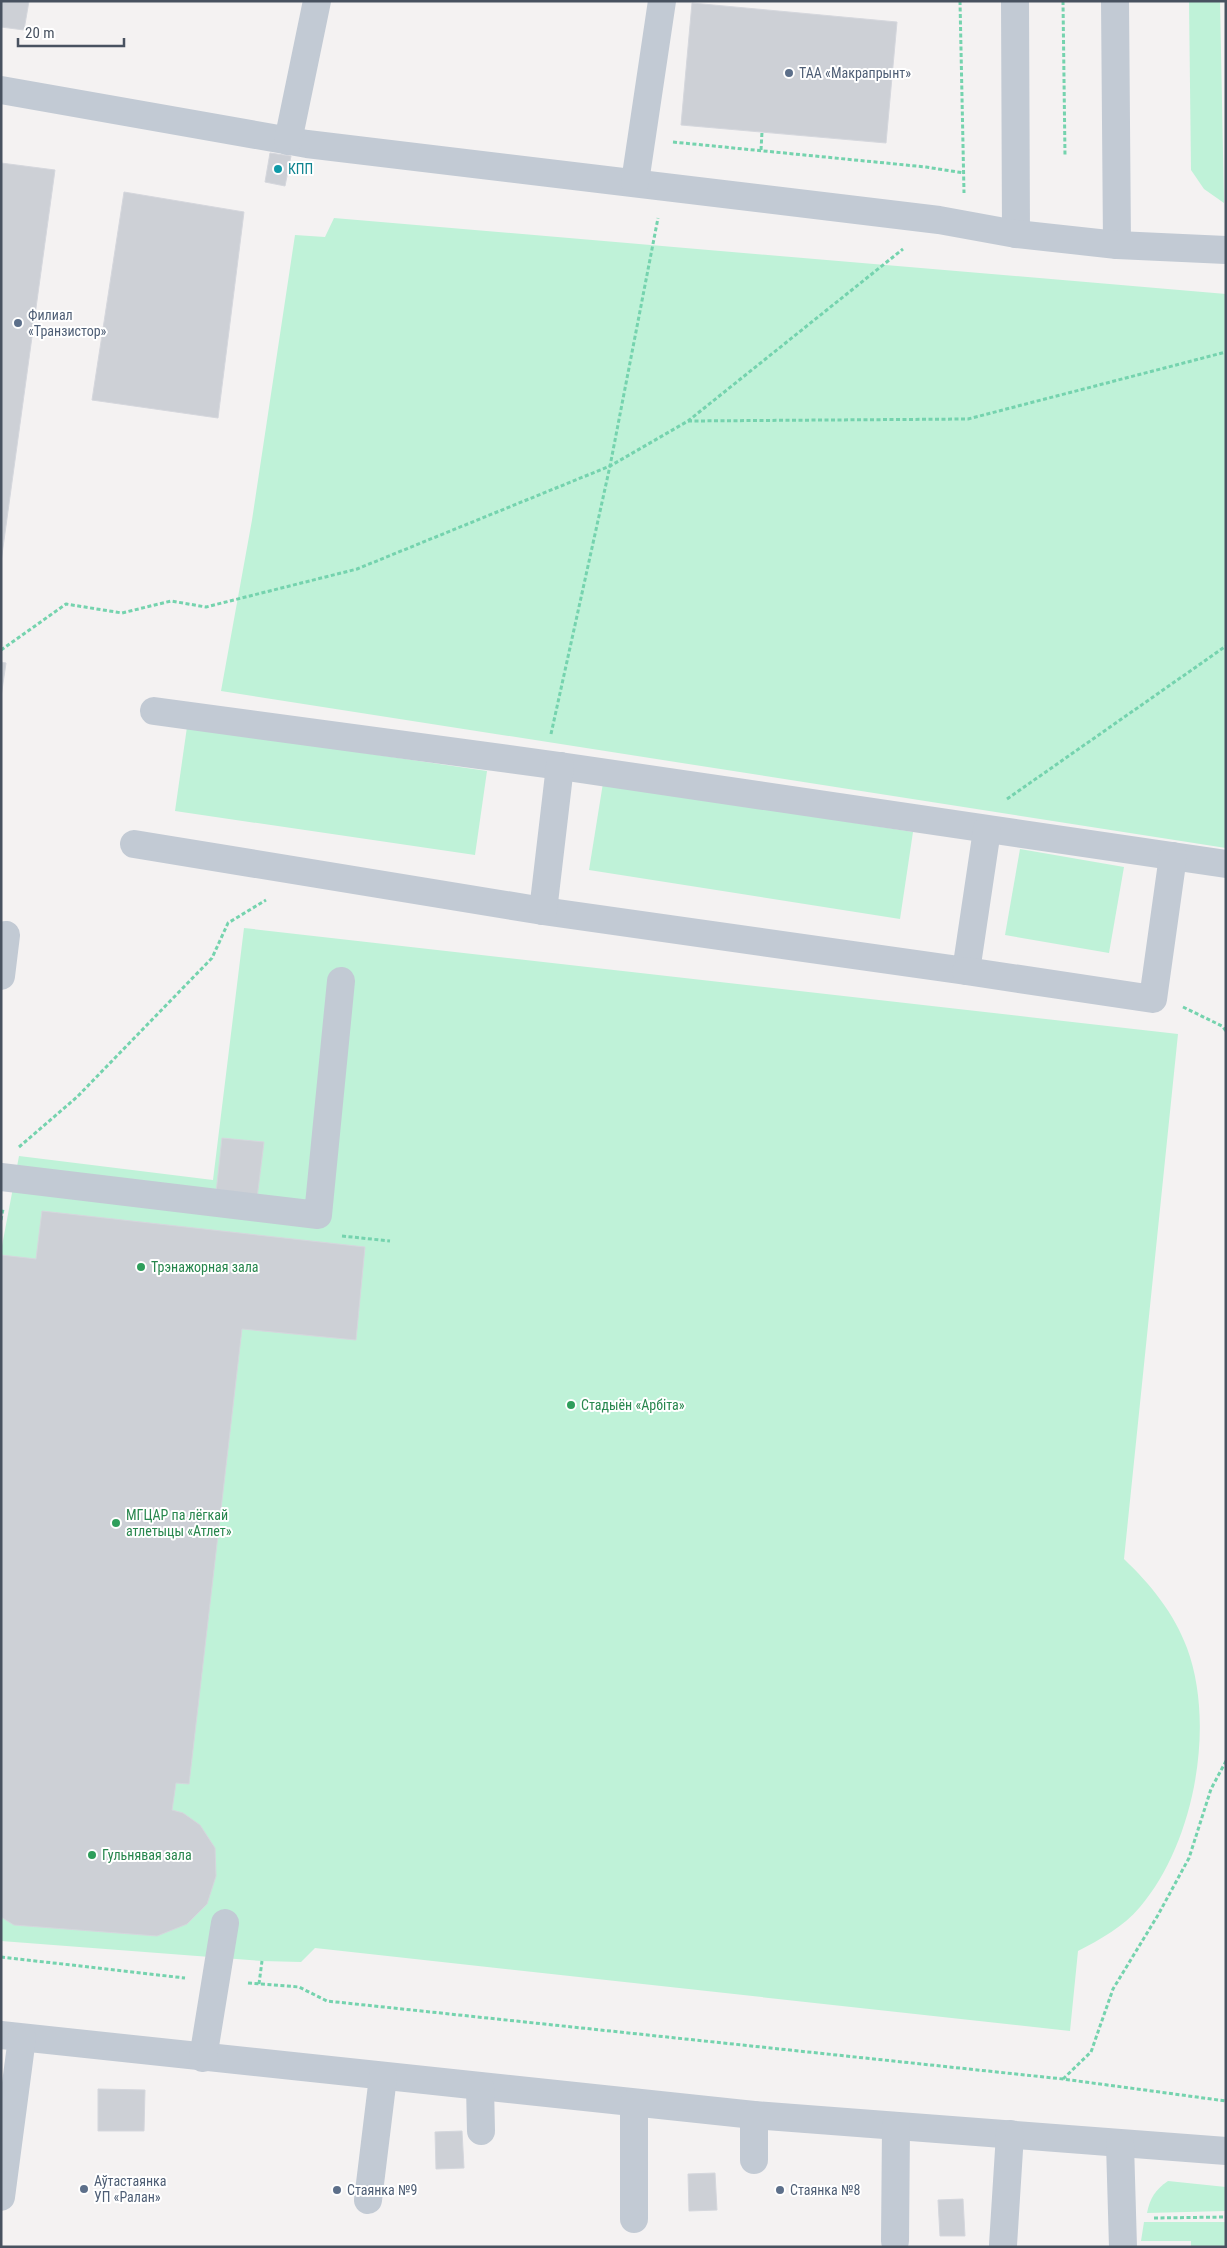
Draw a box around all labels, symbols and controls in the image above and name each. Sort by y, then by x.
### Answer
scale bar [18,15,124,47]
text: 20 m [25,24,55,42]
place label: ТАА «Макрапрынт» [799,65,911,81]
marker: ТАА «Макрапрынт» [783,67,795,79]
place label: КПП [288,161,313,177]
marker: КПП [272,163,284,175]
place label: Филиал «Транзистор» [28,307,107,339]
marker: Филиал «Транзистор» [12,317,24,329]
place label: Трэнажорная зала [151,1259,259,1275]
marker: Трэнажорная зала [135,1261,147,1273]
place label: Стадыён «Арбіта» [581,1397,685,1413]
marker: Стадыён «Арбіта» [565,1399,577,1411]
place label: МГЦАР па лёгкай атлетыцы «Атлет» [126,1507,232,1539]
marker: МГЦАР па лёгкай атлетыцы «Атлет» [110,1517,122,1529]
place label: Гульнявая зала [102,1847,192,1863]
marker: Гульнявая зала [86,1849,98,1861]
place label: Аўтастаянка УП «Ралан» [94,2173,166,2205]
place label: Стаянка №9 [347,2182,417,2198]
place label: Стаянка №8 [790,2182,860,2198]
marker: Аўтастаянка УП «Ралан» [78,2183,90,2195]
marker: Стаянка №9 [331,2184,343,2196]
marker: Стаянка №8 [774,2184,786,2196]

